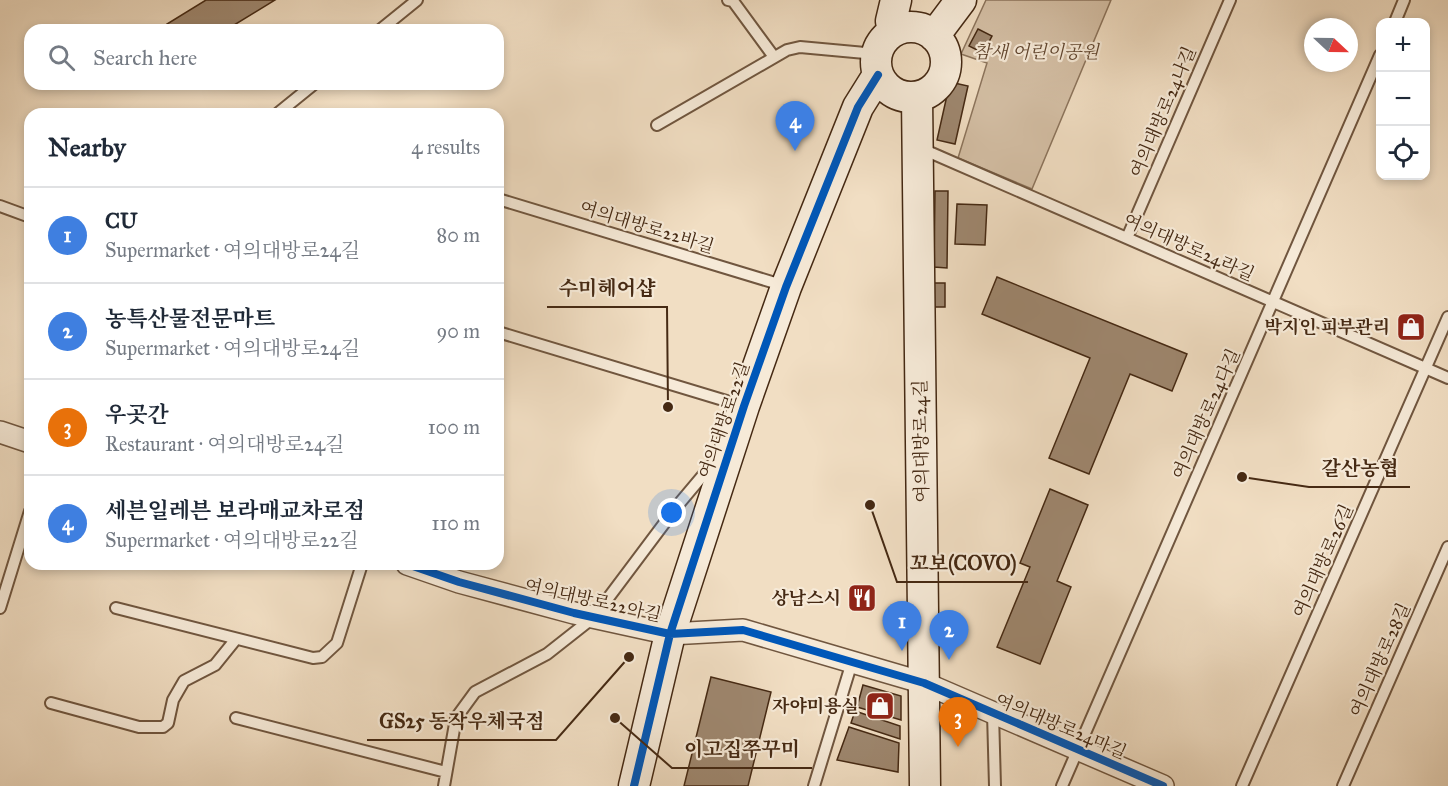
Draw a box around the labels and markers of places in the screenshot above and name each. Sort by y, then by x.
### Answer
pin: 4 [776,102,814,151]
callout: 수미헤어샵 [547,269,667,307]
shop icon: 박지인 피부관리 [1395,311,1427,343]
place label: 박지인 피부관리 [1264,316,1390,338]
callout: 갈산농협 [1309,449,1410,487]
callout: 꼬보(COVO) [897,544,1028,582]
restaurant icon: 상남스시 [846,582,878,614]
place label: 상남스시 [771,587,841,609]
pin: 1 [882,602,922,651]
pin: 2 [930,610,968,660]
shop icon: 자야미용실 [864,690,896,722]
place label: 자야미용실 [772,695,859,717]
pin: 3 [938,698,978,747]
callout: GS25 동작우체국점 [367,702,556,740]
callout: 이고집쭈꾸미 [672,730,812,768]

